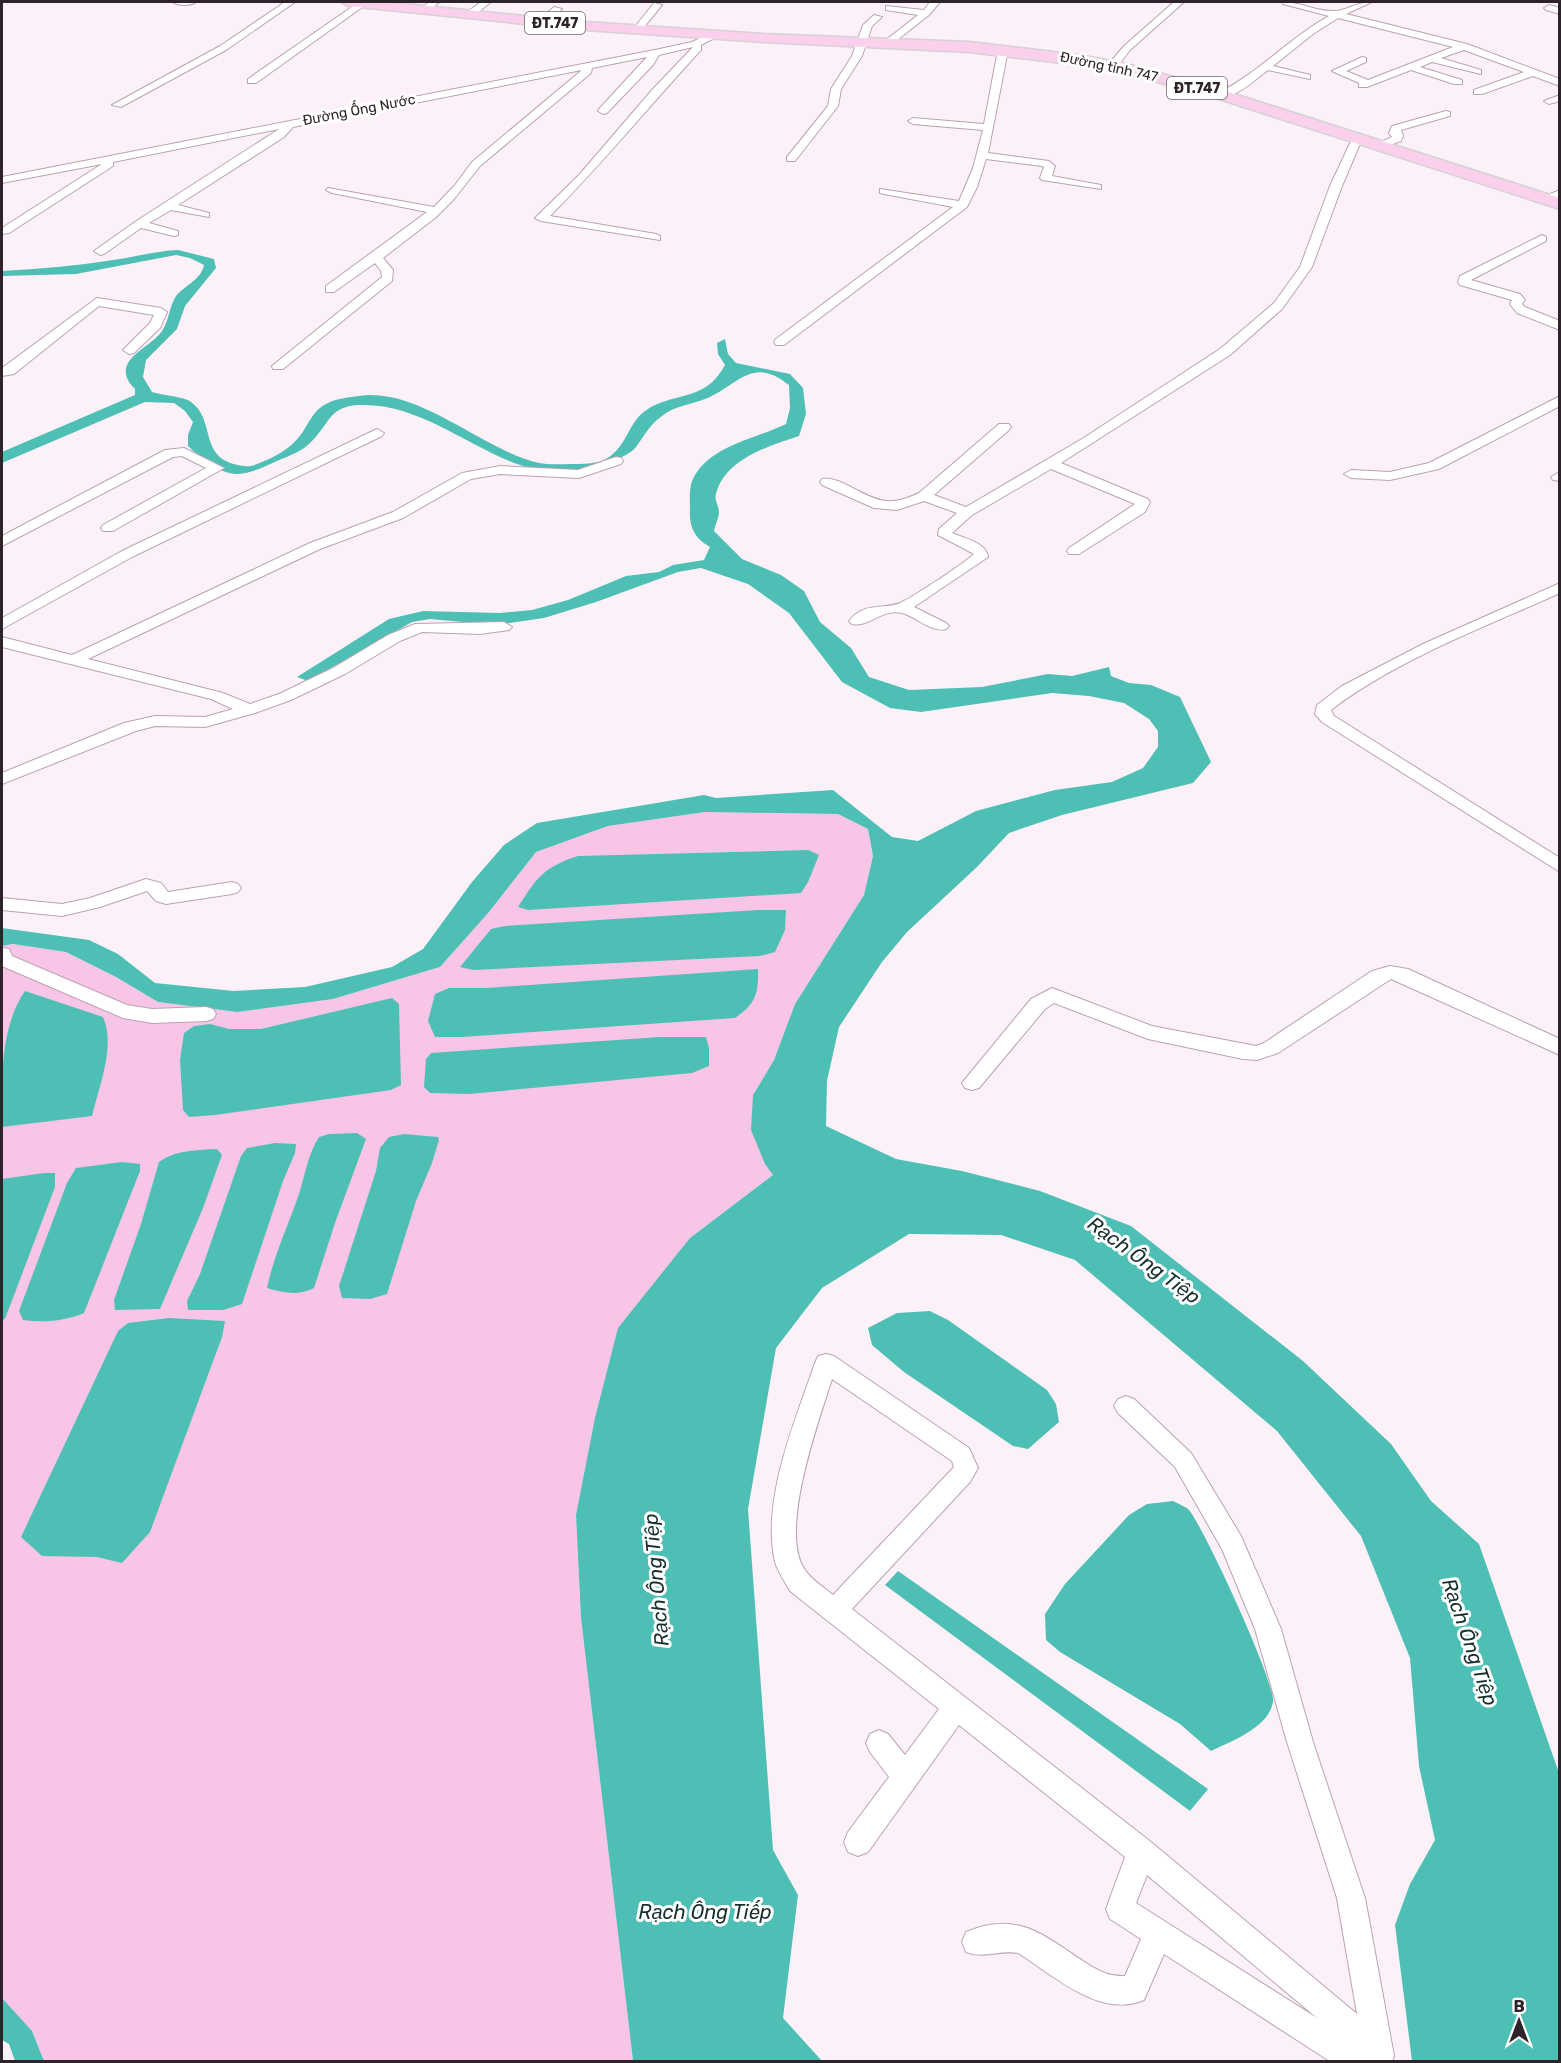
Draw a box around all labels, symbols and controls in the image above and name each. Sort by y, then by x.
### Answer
road number: ĐT.747 [525,12,585,34]
street label: Đường tỉnh 747 [1058,48,1160,86]
road number: ĐT.747 [1167,77,1227,99]
street label: Đường Ống Nước [301,88,417,129]
water label: Rạch Ông Tiệp [1083,1211,1205,1309]
water label: Rạch Ông Tiệp [638,1512,674,1647]
water label: Rạch Ông Tiệp [1437,1575,1503,1709]
water label: Rạch Ông Tiếp [638,1900,772,1924]
north arrow [1489,1991,1549,2051]
text: B [1513,1997,1525,2016]

